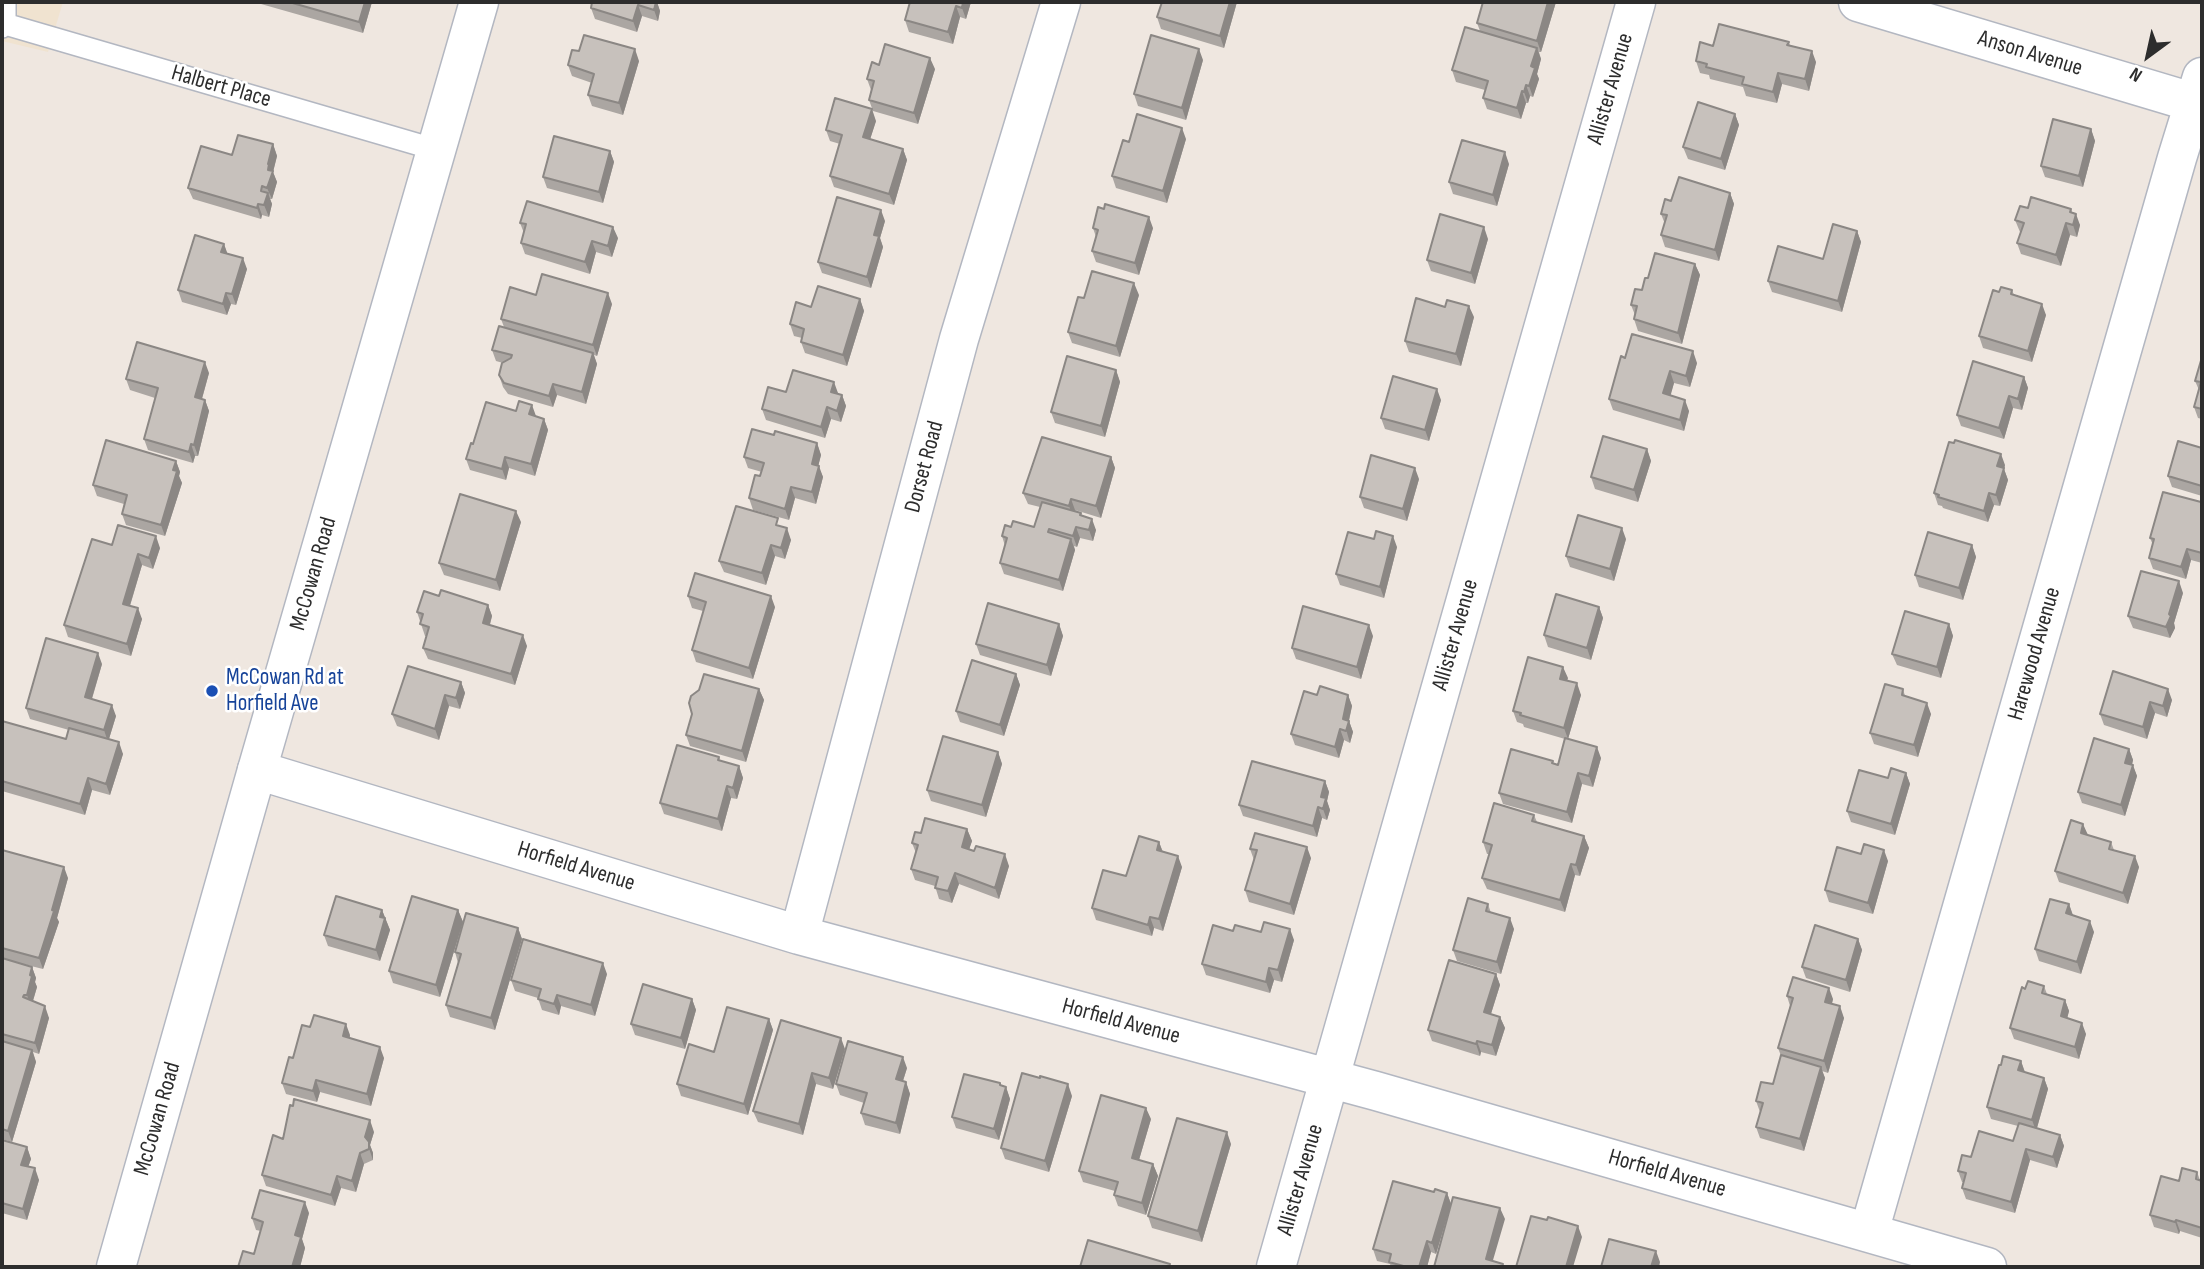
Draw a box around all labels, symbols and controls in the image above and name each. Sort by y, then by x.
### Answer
north arrow [2113,21,2183,91]
street label: Anson Avenue [1974,25,2086,83]
street label: Allister Avenue [1582,30,1640,148]
street label: Halbert Place [168,60,274,114]
text: N [2126,62,2147,86]
street label: Dorset Road [900,418,950,516]
street label: McCowan Road [285,514,343,634]
street label: Allister Avenue [1427,576,1485,694]
street label: Harewood Avenue [2003,584,2067,724]
place label: McCowan Rd at Horfield Ave [226,664,344,718]
marker: McCowan Rd at Horfield Ave [204,683,220,699]
street label: Horfield Avenue [514,836,638,898]
street label: Horfield Avenue [1059,993,1183,1051]
street label: McCowan Road [129,1059,187,1179]
street label: Allister Avenue [1272,1121,1330,1239]
street label: Horfield Avenue [1605,1144,1729,1204]

